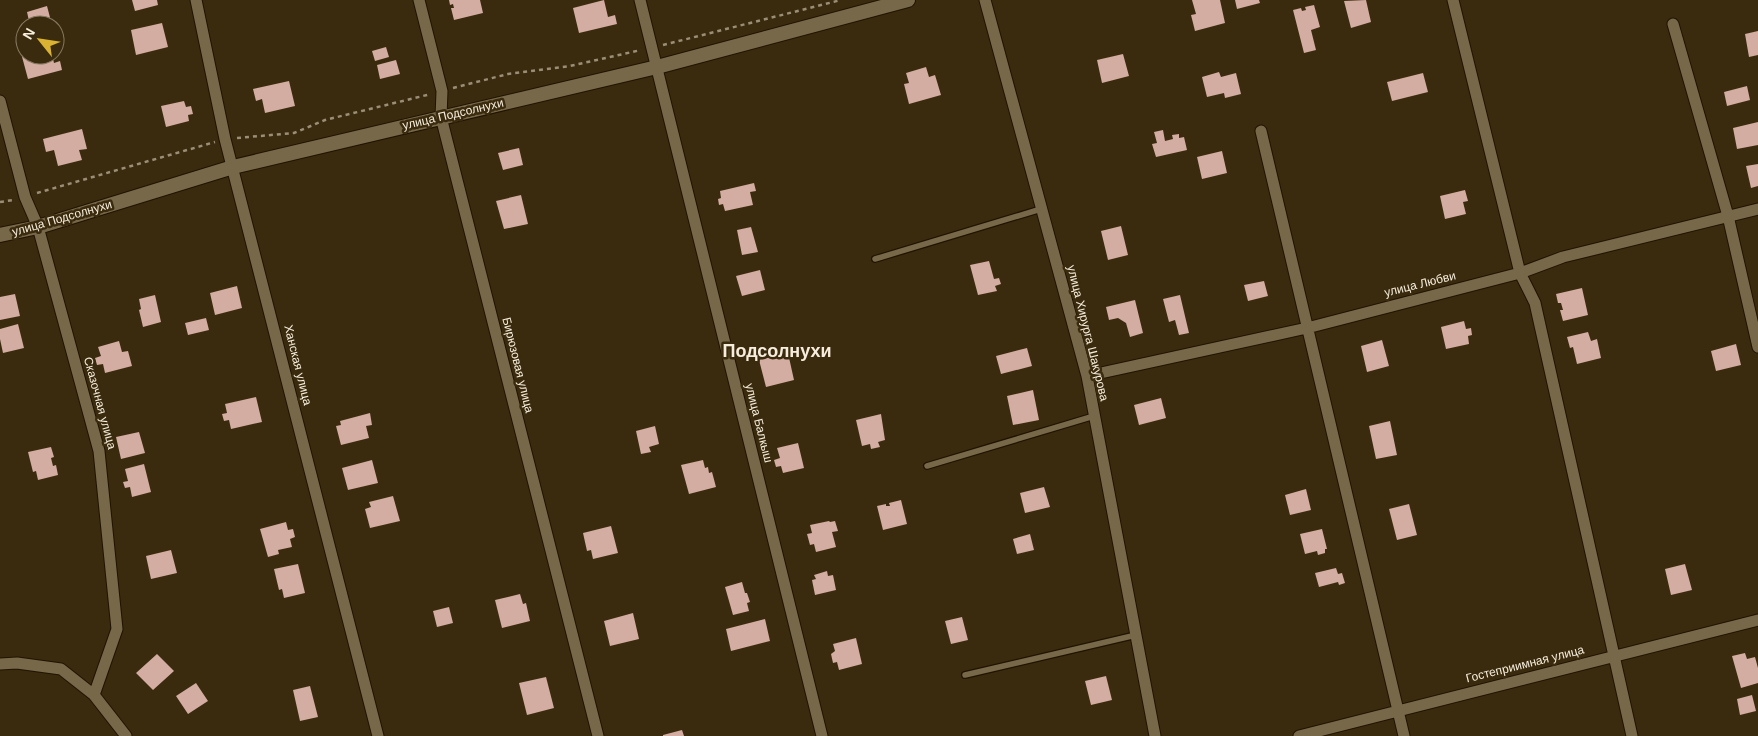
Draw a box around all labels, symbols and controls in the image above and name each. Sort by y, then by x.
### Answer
north arrow [15,15,65,65]
text: N [19,25,38,42]
street label: улица Подсолнухи [401,96,505,132]
street label: улица Подсолнухи [10,197,114,239]
street label: улица Хирурга Шакурова [1064,264,1112,403]
street label: улица Любви [1383,268,1457,300]
street label: Бирюзовая улица [499,316,537,415]
street label: Ханская улица [281,323,315,407]
district label: Подсолнухи [722,341,832,361]
street label: Сказочная улица [81,355,119,451]
street label: улица Балкыш [742,382,776,464]
street label: Гостеприимная улица [1464,642,1586,685]

